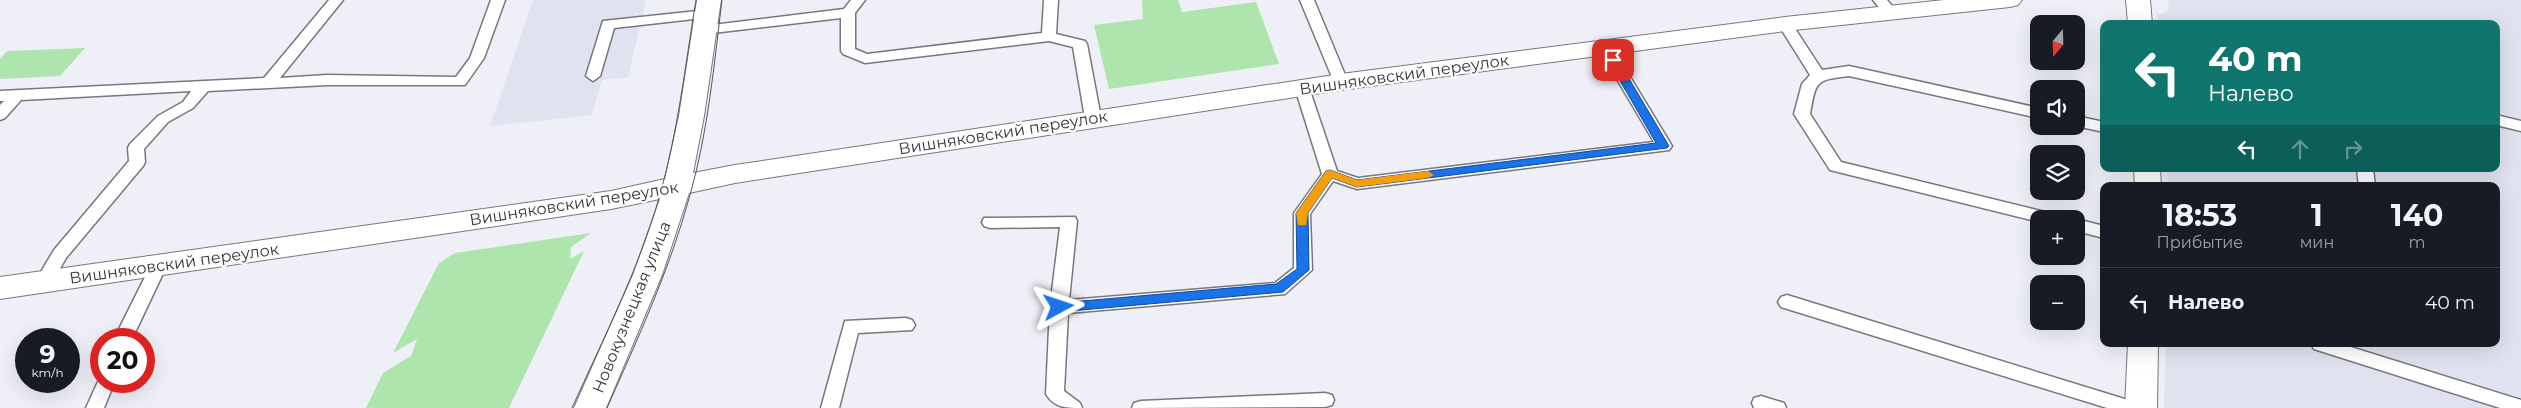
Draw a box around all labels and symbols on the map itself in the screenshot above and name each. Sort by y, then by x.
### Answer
north arrow [2030,15,2085,70]
pin [1592,39,1634,81]
street label: Вишняковский переулок [1298,50,1511,99]
street label: Вишняковский переулок [897,106,1110,158]
street label: Вишняковский переулок [468,177,681,229]
street label: Новокузнецкая улица [588,219,675,396]
street label: Вишняковский переулок [68,239,281,288]
position arrow [1032,280,1084,332]
speed limit sign: 20 [90,328,155,393]

